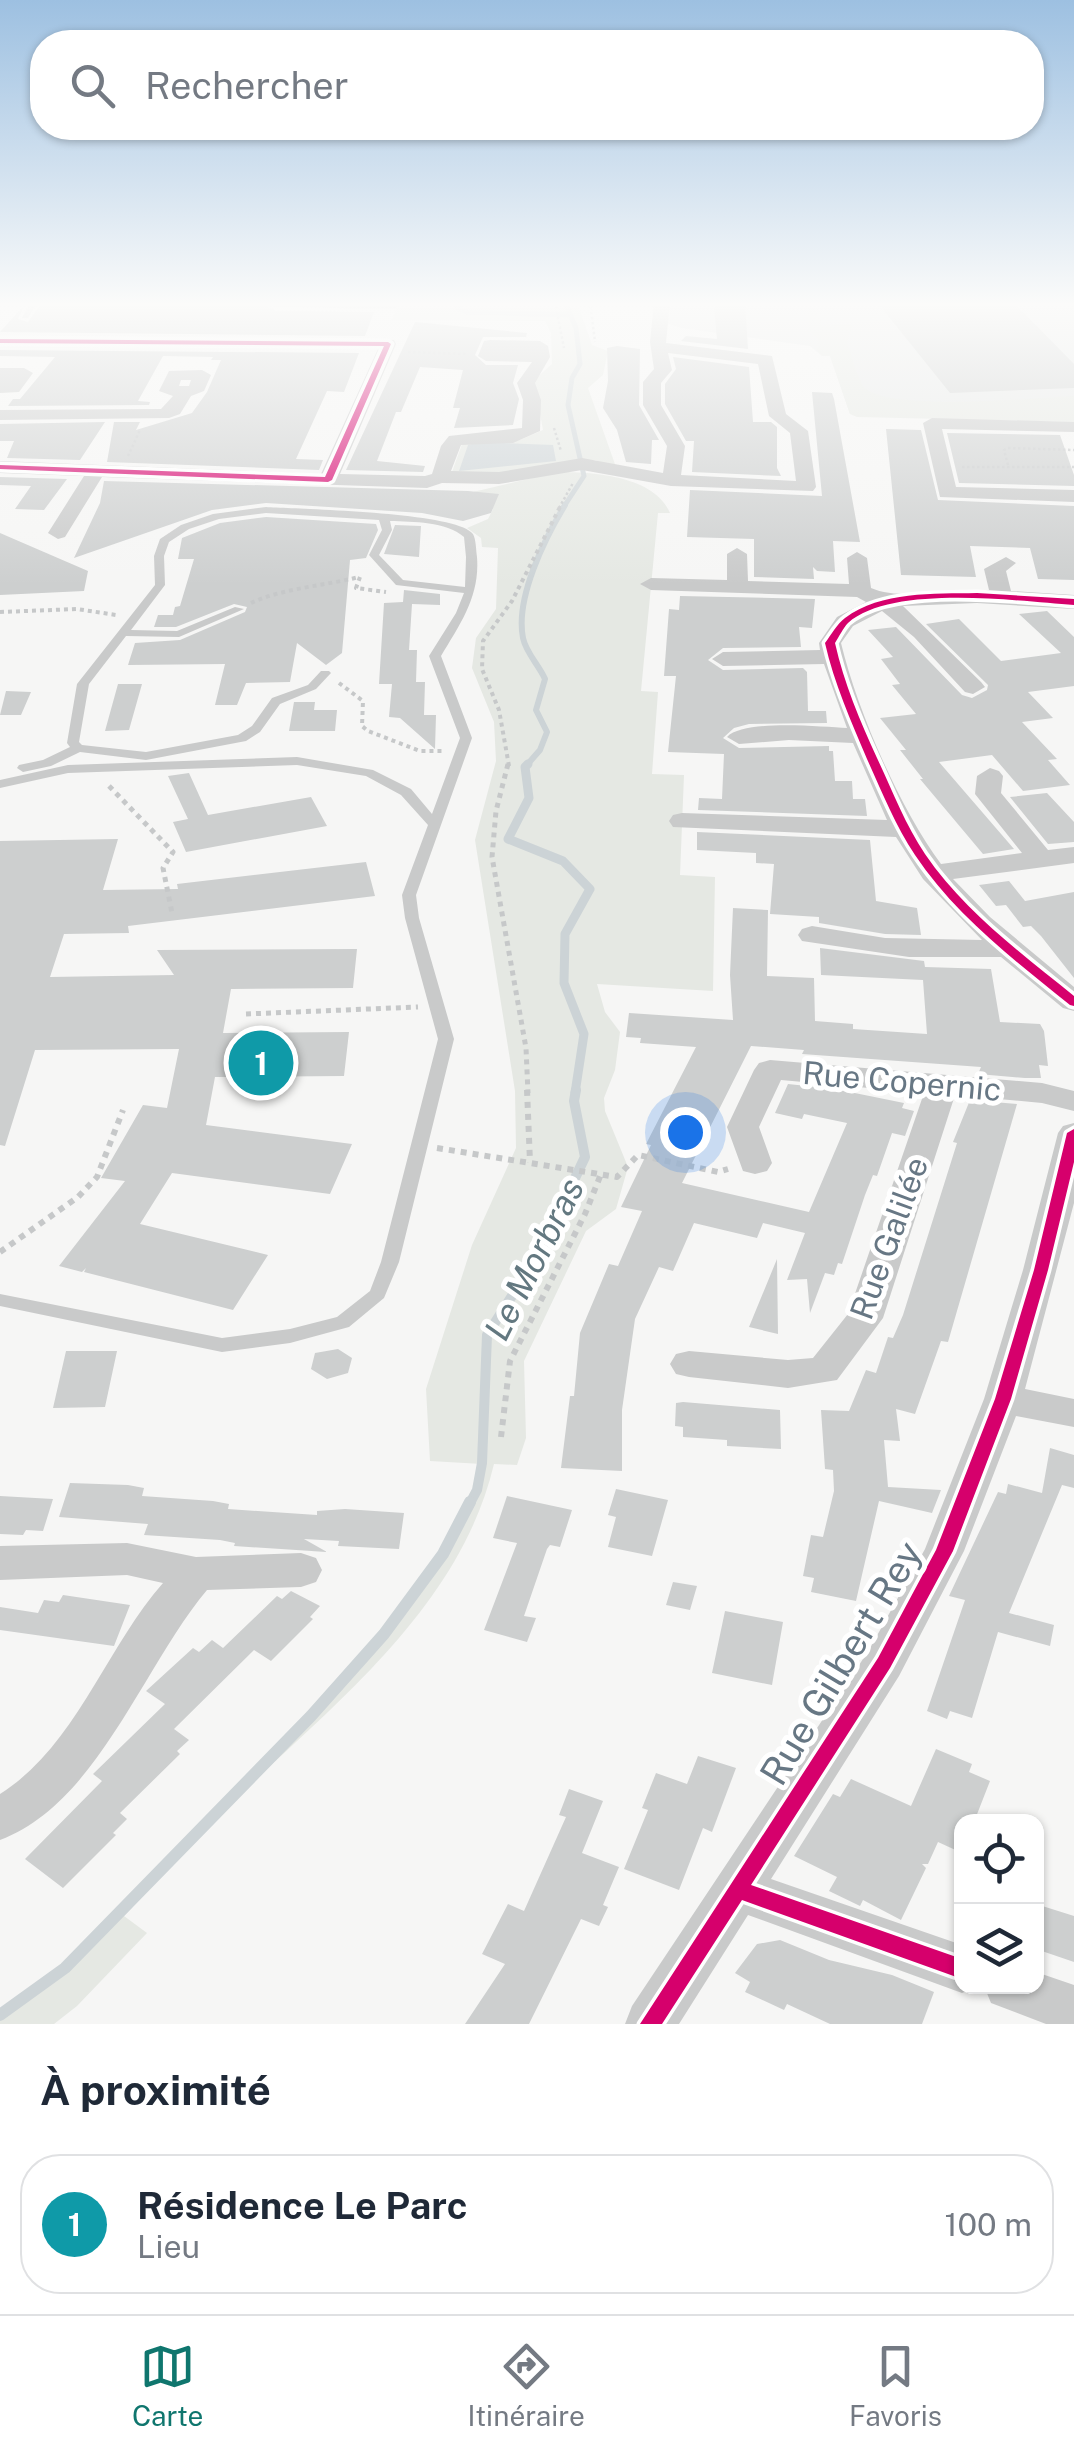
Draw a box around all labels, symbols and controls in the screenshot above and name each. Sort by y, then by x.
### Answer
search box [30,30,1044,140]
icon: search [65,58,120,113]
text: Rechercher [145,63,349,108]
pin: 1 [228,1026,294,1100]
street label: Rue Copernic [801,1054,1003,1108]
your location [660,1107,711,1158]
street label: Rue Galilée [843,1152,935,1324]
water label: Le Morbras [476,1171,592,1347]
street label: Rue Gilbert Rey [751,1533,931,1793]
map controls [954,1814,1044,1994]
button: locate [954,1814,1044,1904]
button: layers [954,1904,1044,1994]
text: À proximité [40,2065,271,2114]
text: Résidence Le Parc [137,2183,468,2228]
text: 1 [68,2206,81,2243]
text: 100 m [945,2206,1032,2243]
text: Lieu [137,2228,200,2265]
tab: Carte [132,2339,203,2432]
tab: Itinéraire [467,2339,585,2432]
tab: Favoris [849,2339,942,2432]

